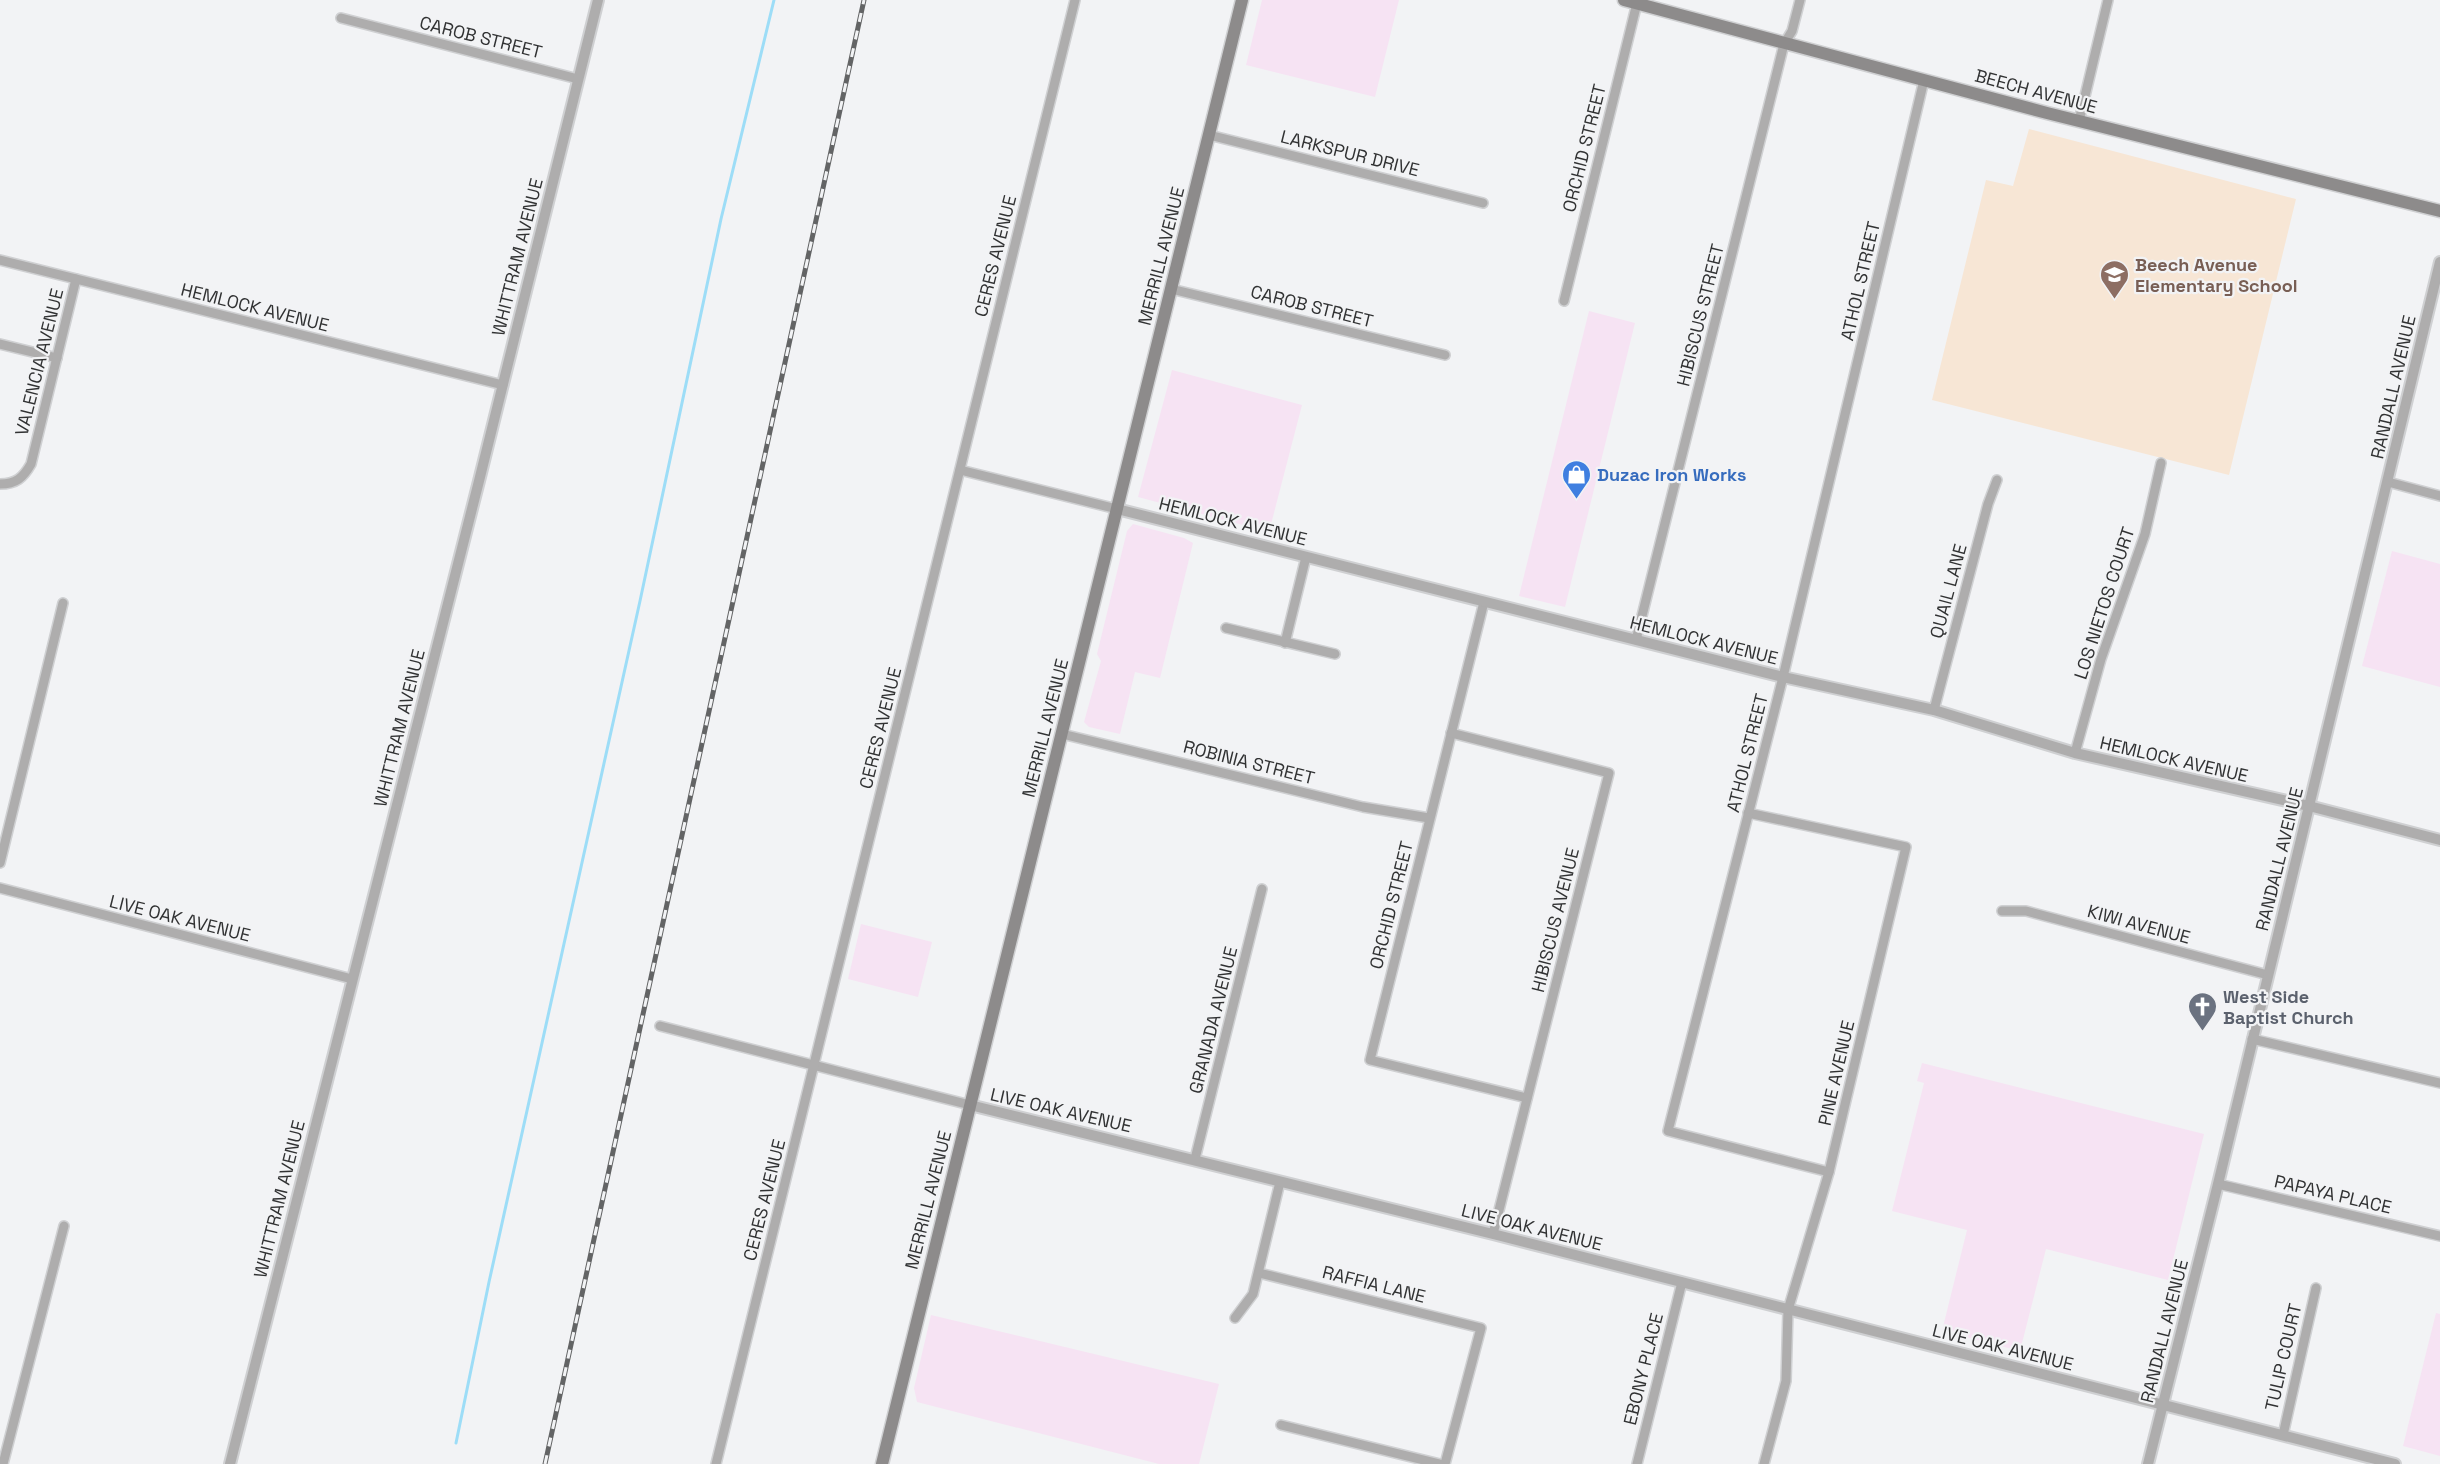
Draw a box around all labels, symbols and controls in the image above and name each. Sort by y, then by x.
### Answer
street label: CAROB STREET [417,11,545,63]
street label: BEECH AVENUE [1972,64,2100,118]
street label: ORCHID STREET [1557,81,1611,214]
street label: LARKSPUR DRIVE [1278,125,1422,181]
street label: WHITTRAM AVENUE [486,176,548,338]
street label: MERRILL AVENUE [1133,184,1189,328]
street label: CERES AVENUE [969,193,1021,319]
street label: ATHOL STREET [1835,219,1885,343]
street label: HIBISCUS STREET [1671,241,1729,389]
place label: Beech Avenue Elementary School [2135,253,2298,297]
school or university icon: Beech Avenue Elementary School [2098,258,2130,300]
street label: HEMLOCK AVENUE [179,277,331,337]
street label: CAROB STREET [1248,280,1376,332]
street label: VALENCIA AVENUE [10,286,68,438]
street label: RANDALL AVENUE [2365,313,2421,461]
shop icon: Duzac Iron Works [1560,458,1592,500]
place label: Duzac Iron Works [1597,463,1746,486]
street label: HEMLOCK AVENUE [1157,491,1309,551]
street label: LOS NIETOS COURT [2069,524,2140,682]
street label: QUAIL LANE [1924,541,1972,641]
street label: HEMLOCK AVENUE [1628,610,1780,670]
street label: WHITTRAM AVENUE [368,647,430,809]
street label: MERRILL AVENUE [1017,656,1073,800]
street label: CERES AVENUE [854,665,906,791]
street label: ATHOL STREET [1721,691,1773,815]
street label: HEMLOCK AVENUE [2098,731,2250,787]
street label: ROBINIA STREET [1181,735,1317,790]
street label: RANDALL AVENUE [2250,785,2308,933]
street label: ORCHID STREET [1364,838,1418,971]
street label: HIBISCUS AVENUE [1526,845,1584,995]
street label: LIVE OAK AVENUE [107,889,253,947]
street label: KIWI AVENUE [2085,899,2193,949]
street label: GRANADA AVENUE [1184,944,1242,1096]
place label: West Side Baptist Church [2223,985,2354,1029]
church icon: West Side Baptist Church [2186,990,2218,1032]
street label: PINE AVENUE [1813,1018,1859,1128]
street label: LIVE OAK AVENUE [988,1083,1134,1137]
street label: WHITTRAM AVENUE [248,1118,310,1280]
street label: MERRILL AVENUE [900,1128,956,1272]
street label: CERES AVENUE [738,1137,790,1263]
street label: PAPAYA PLACE [2272,1169,2394,1219]
street label: LIVE OAK AVENUE [1459,1198,1605,1256]
street label: RANDALL AVENUE [2135,1257,2193,1405]
street label: RAFFIA LANE [1320,1260,1428,1308]
street label: TULIP COURT [2259,1301,2307,1413]
street label: EBONY PLACE [1618,1310,1668,1428]
street label: LIVE OAK AVENUE [1930,1318,2076,1376]

